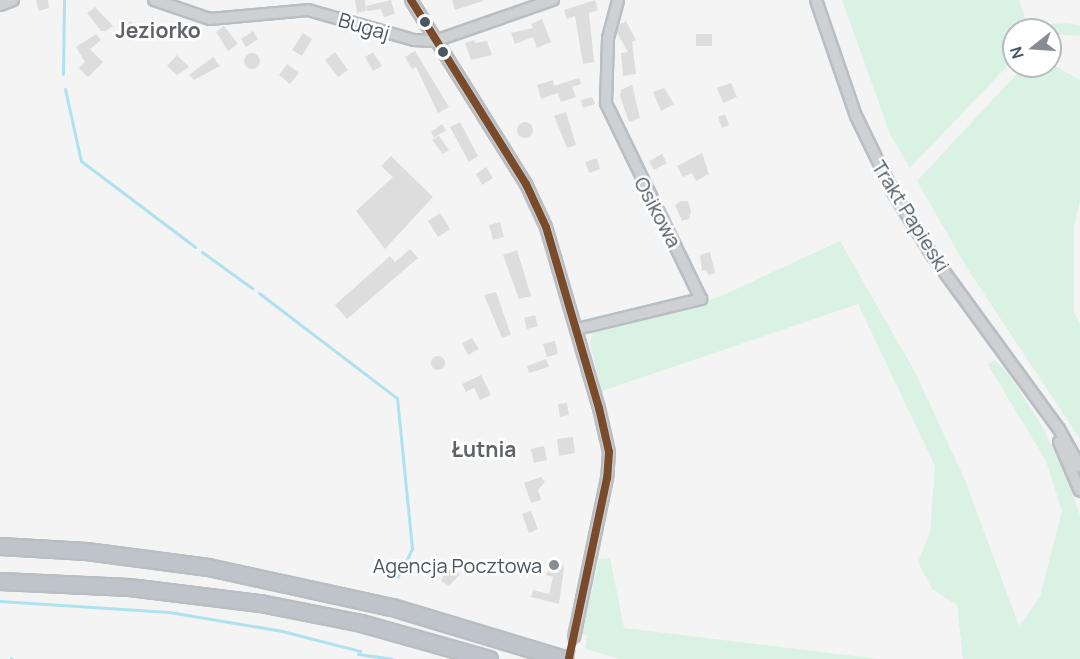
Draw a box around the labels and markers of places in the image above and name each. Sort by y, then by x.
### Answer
unlabelled marker [419,16,431,28]
unlabelled marker [437,46,449,58]
place label: Agencja Pocztowa [373,553,542,577]
marker: Agencja Pocztowa [547,558,561,572]

